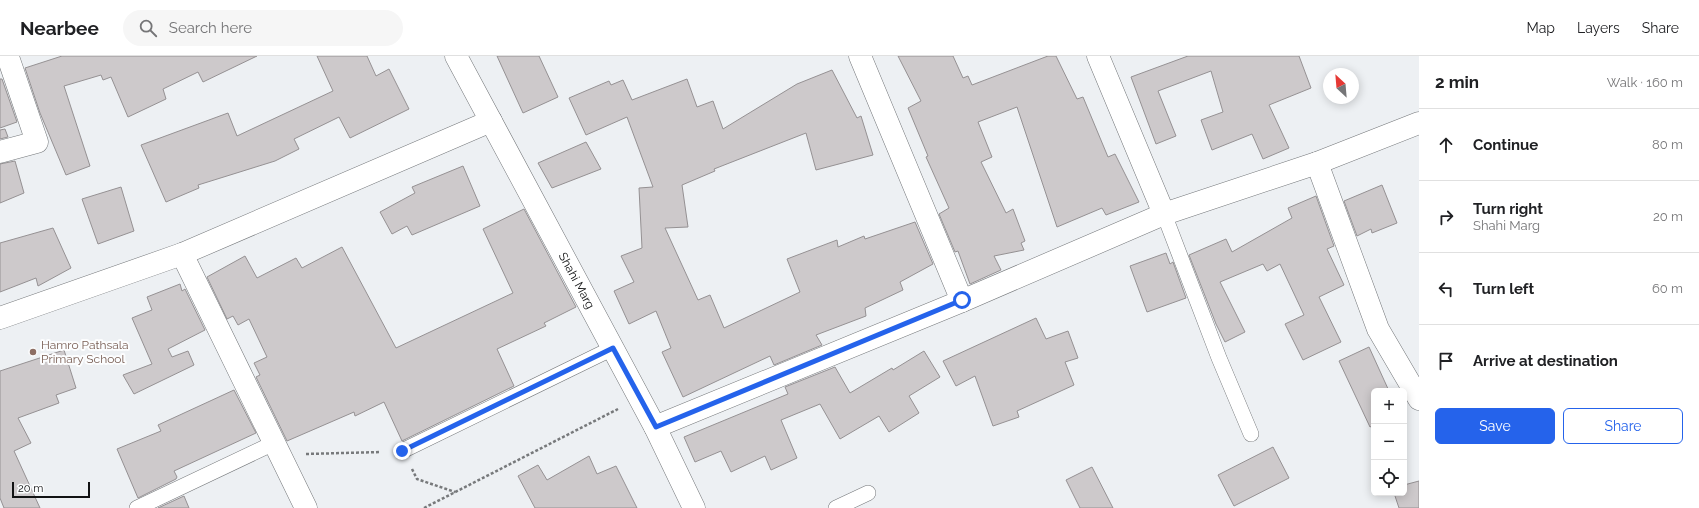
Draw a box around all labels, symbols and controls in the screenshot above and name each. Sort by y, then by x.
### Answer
search box [123,10,403,46]
text: Nearbee [20,17,99,39]
icon: search [137,17,159,39]
text: Search here [169,19,252,37]
text: Map [1527,20,1555,36]
text: Layers [1577,20,1620,36]
text: Share [1642,20,1679,36]
north arrow [1323,68,1359,104]
text: 2 min [1435,72,1479,92]
text: Walk · 160 m [1607,75,1683,90]
icon: ahead [1435,134,1457,156]
text: Continue [1473,136,1538,154]
text: 80 m [1652,137,1683,152]
text: Turn right [1473,200,1543,218]
icon: right [1435,206,1457,228]
text: 20 m [1653,209,1683,224]
text: Shahi Marg [1473,218,1540,233]
street label: Shahi Marg [556,250,597,311]
icon: left [1435,278,1457,300]
text: Turn left [1473,280,1534,298]
text: 60 m [1652,281,1683,296]
route start [953,291,971,309]
place label: Hamro Pathsala Primary School [41,338,129,366]
marker: Hamro Pathsala Primary School [28,347,38,357]
icon: arrive [1435,350,1457,372]
text: Arrive at destination [1473,352,1618,370]
map controls [1371,388,1407,496]
button: + [1371,388,1407,424]
button: Save [1435,408,1555,444]
button: Share [1563,408,1683,444]
button: − [1371,424,1407,460]
route end [393,442,411,460]
button: locate [1371,460,1407,496]
scale bar [12,480,90,499]
text: 20 m [18,482,43,495]

